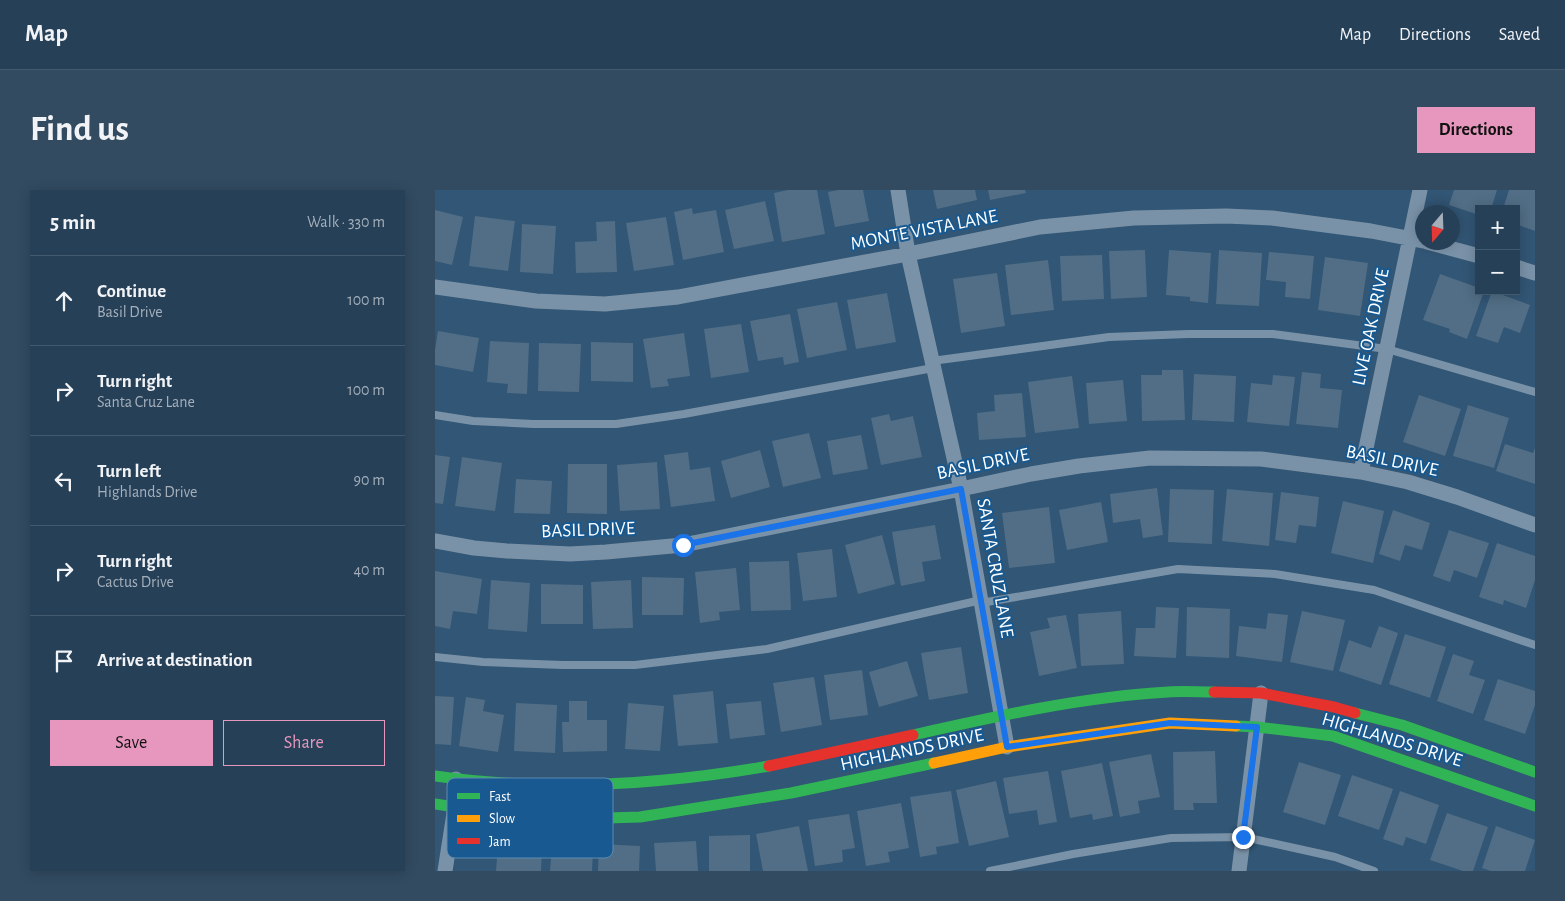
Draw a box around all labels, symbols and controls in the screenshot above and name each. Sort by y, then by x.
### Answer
text: Map [25,22,68,46]
text: Map [1340,26,1371,44]
text: Directions [1399,26,1471,44]
text: Saved [1499,26,1540,44]
button: Directions [1417,107,1535,153]
text: Find us [30,112,129,147]
north arrow [1415,205,1460,250]
map controls [1475,205,1520,295]
button: + [1475,205,1520,250]
street label: MONTE VISTA LANE [849,206,999,254]
text: 5 min [50,212,96,233]
text: Walk · 330 m [307,214,385,230]
button: − [1475,250,1520,295]
street label: LIVE OAK DRIVE [1349,267,1393,387]
text: Continue [97,282,166,301]
icon: ahead [50,287,78,315]
text: 100 m [347,292,385,308]
text: Basil Drive [97,304,163,320]
text: Turn right [97,372,172,391]
icon: right [50,377,78,405]
text: 100 m [347,382,385,398]
text: Santa Cruz Lane [97,394,195,410]
street label: BASIL DRIVE [1344,442,1440,480]
street label: BASIL DRIVE [935,445,1031,483]
text: Turn left [97,462,161,481]
icon: left [50,467,78,495]
text: 90 m [354,472,385,488]
text: Highlands Drive [97,484,198,500]
street label: SANTA CRUZ LANE [973,497,1017,639]
street label: BASIL DRIVE [541,519,635,541]
route start [672,534,695,557]
text: Turn right [97,552,172,571]
icon: right [50,557,78,585]
text: 40 m [353,562,385,578]
text: Cactus Drive [97,574,174,590]
icon: arrive [50,647,78,675]
text: Arrive at destination [97,651,253,670]
street label: HIGHLANDS DRIVE [1319,710,1465,770]
button: Save [50,720,213,766]
button: Share [223,720,385,766]
street label: HIGHLANDS DRIVE [839,726,985,774]
legend [447,778,613,858]
text: Fast [489,790,511,804]
text: Slow [489,812,516,826]
route end [1232,826,1255,849]
text: Jam [489,835,511,849]

